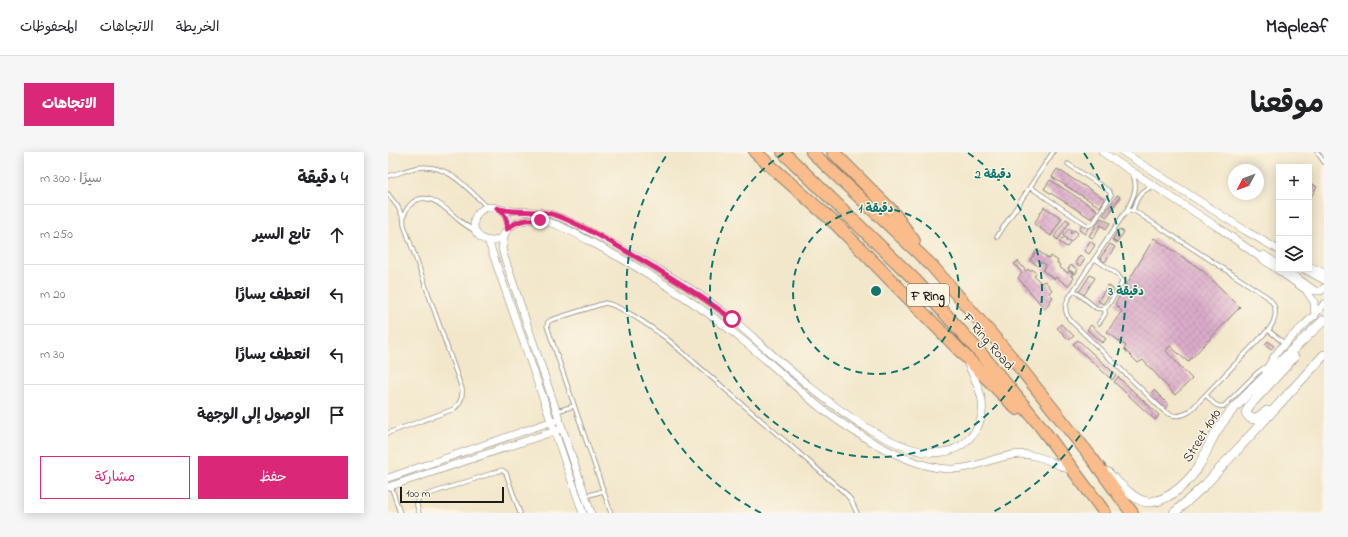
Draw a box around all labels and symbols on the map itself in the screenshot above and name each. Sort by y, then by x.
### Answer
north arrow [1228,164,1264,200]
text: 2 دقيقة [974,166,1012,184]
text: 1 دقيقة [859,200,894,218]
route end [531,211,549,229]
text: 3 دقيقة [1107,283,1144,301]
centre of rings [869,284,883,298]
road number: F Ring [907,284,949,306]
street label: F Ring Road [956,308,1019,376]
route start [723,310,741,328]
street label: Street 1010 [1178,405,1227,467]
scale bar [400,485,504,504]

